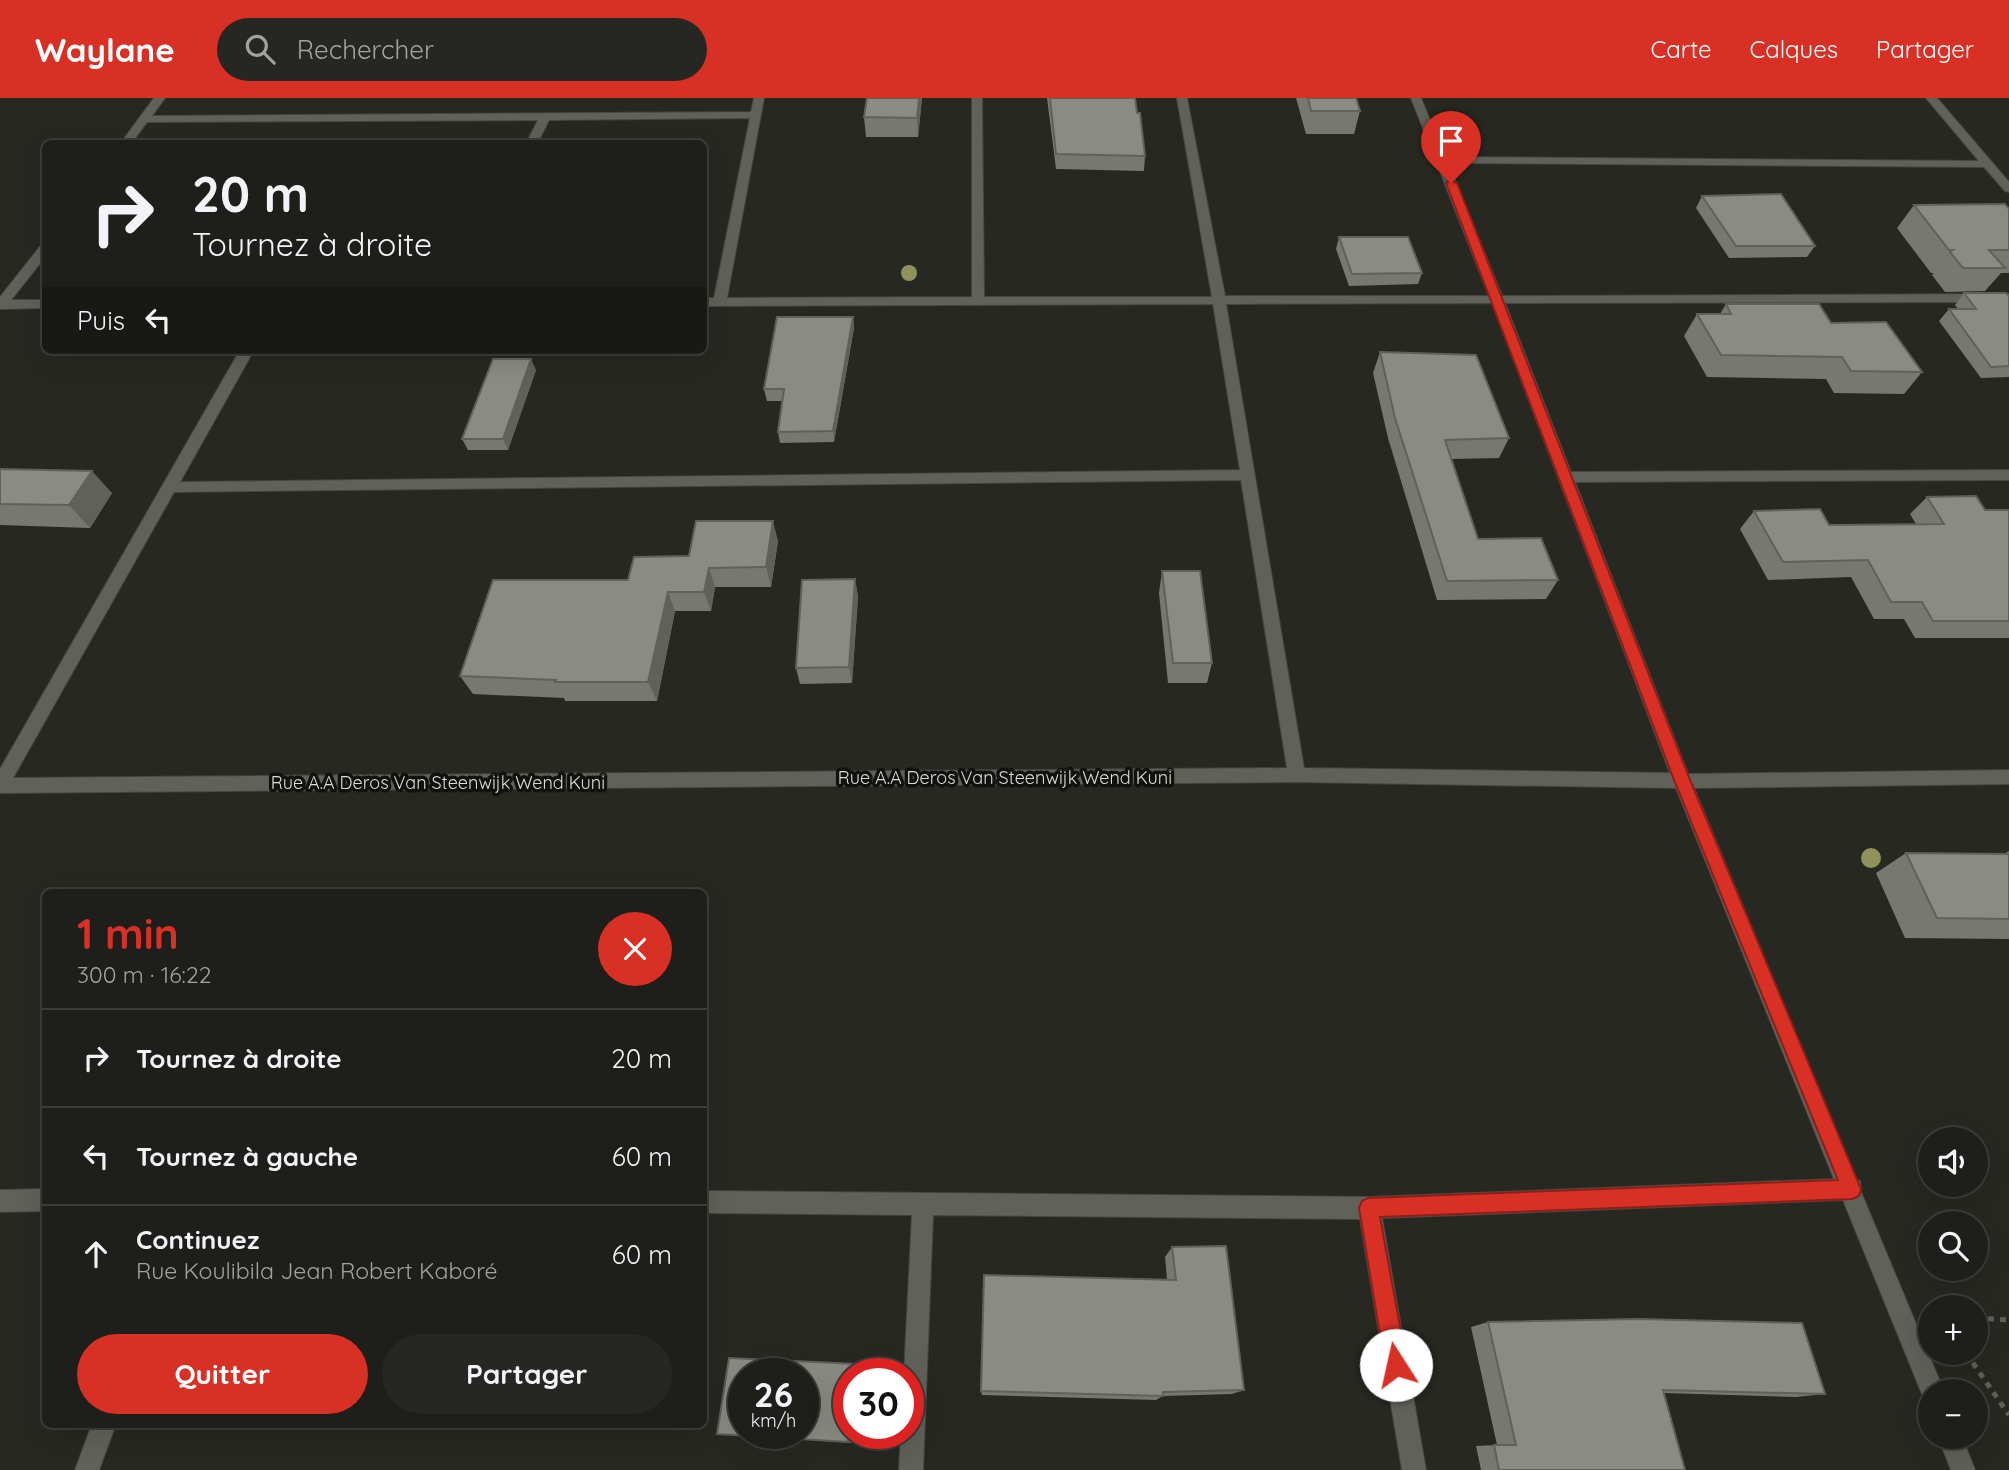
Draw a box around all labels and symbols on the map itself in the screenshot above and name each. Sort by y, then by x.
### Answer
pin [1421,111,1481,183]
street label: Rue A.A Deros Van Steenwijk Wend Kuni [838,766,1172,789]
street label: Rue A.A Deros Van Steenwijk Wend Kuni [271,771,605,794]
position arrow [1359,1328,1433,1402]
speed limit sign: 30 [833,1358,924,1449]

